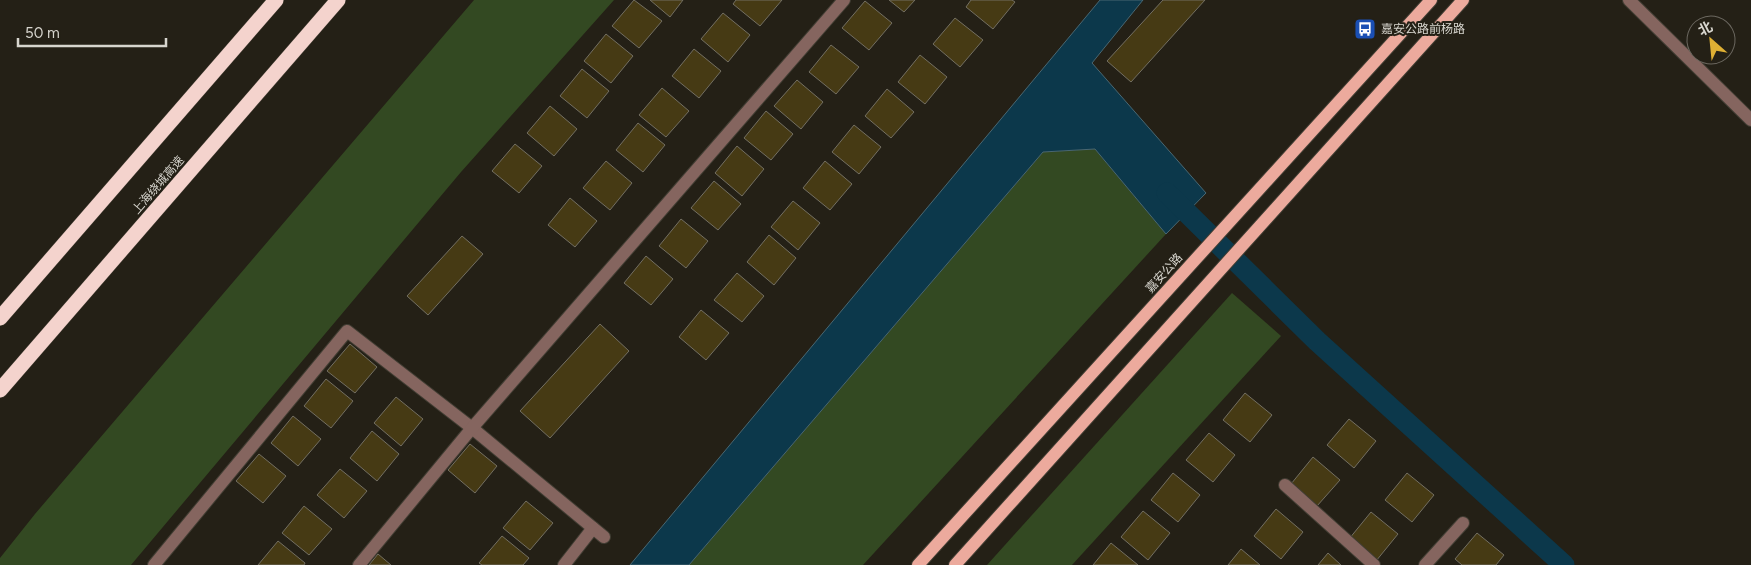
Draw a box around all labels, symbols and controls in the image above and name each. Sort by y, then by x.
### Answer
scale bar [18,15,165,47]
north arrow [1686,15,1736,65]
bus stop icon: 嘉安公路前杨路 [1353,17,1377,41]
text: 北 [1695,18,1715,40]
place label: 嘉安公路前杨路 [1381,22,1465,36]
text: 50 m [25,24,60,42]
street label: 上海绕城高速 [129,153,187,217]
street label: 嘉安公路 [1143,250,1185,296]

